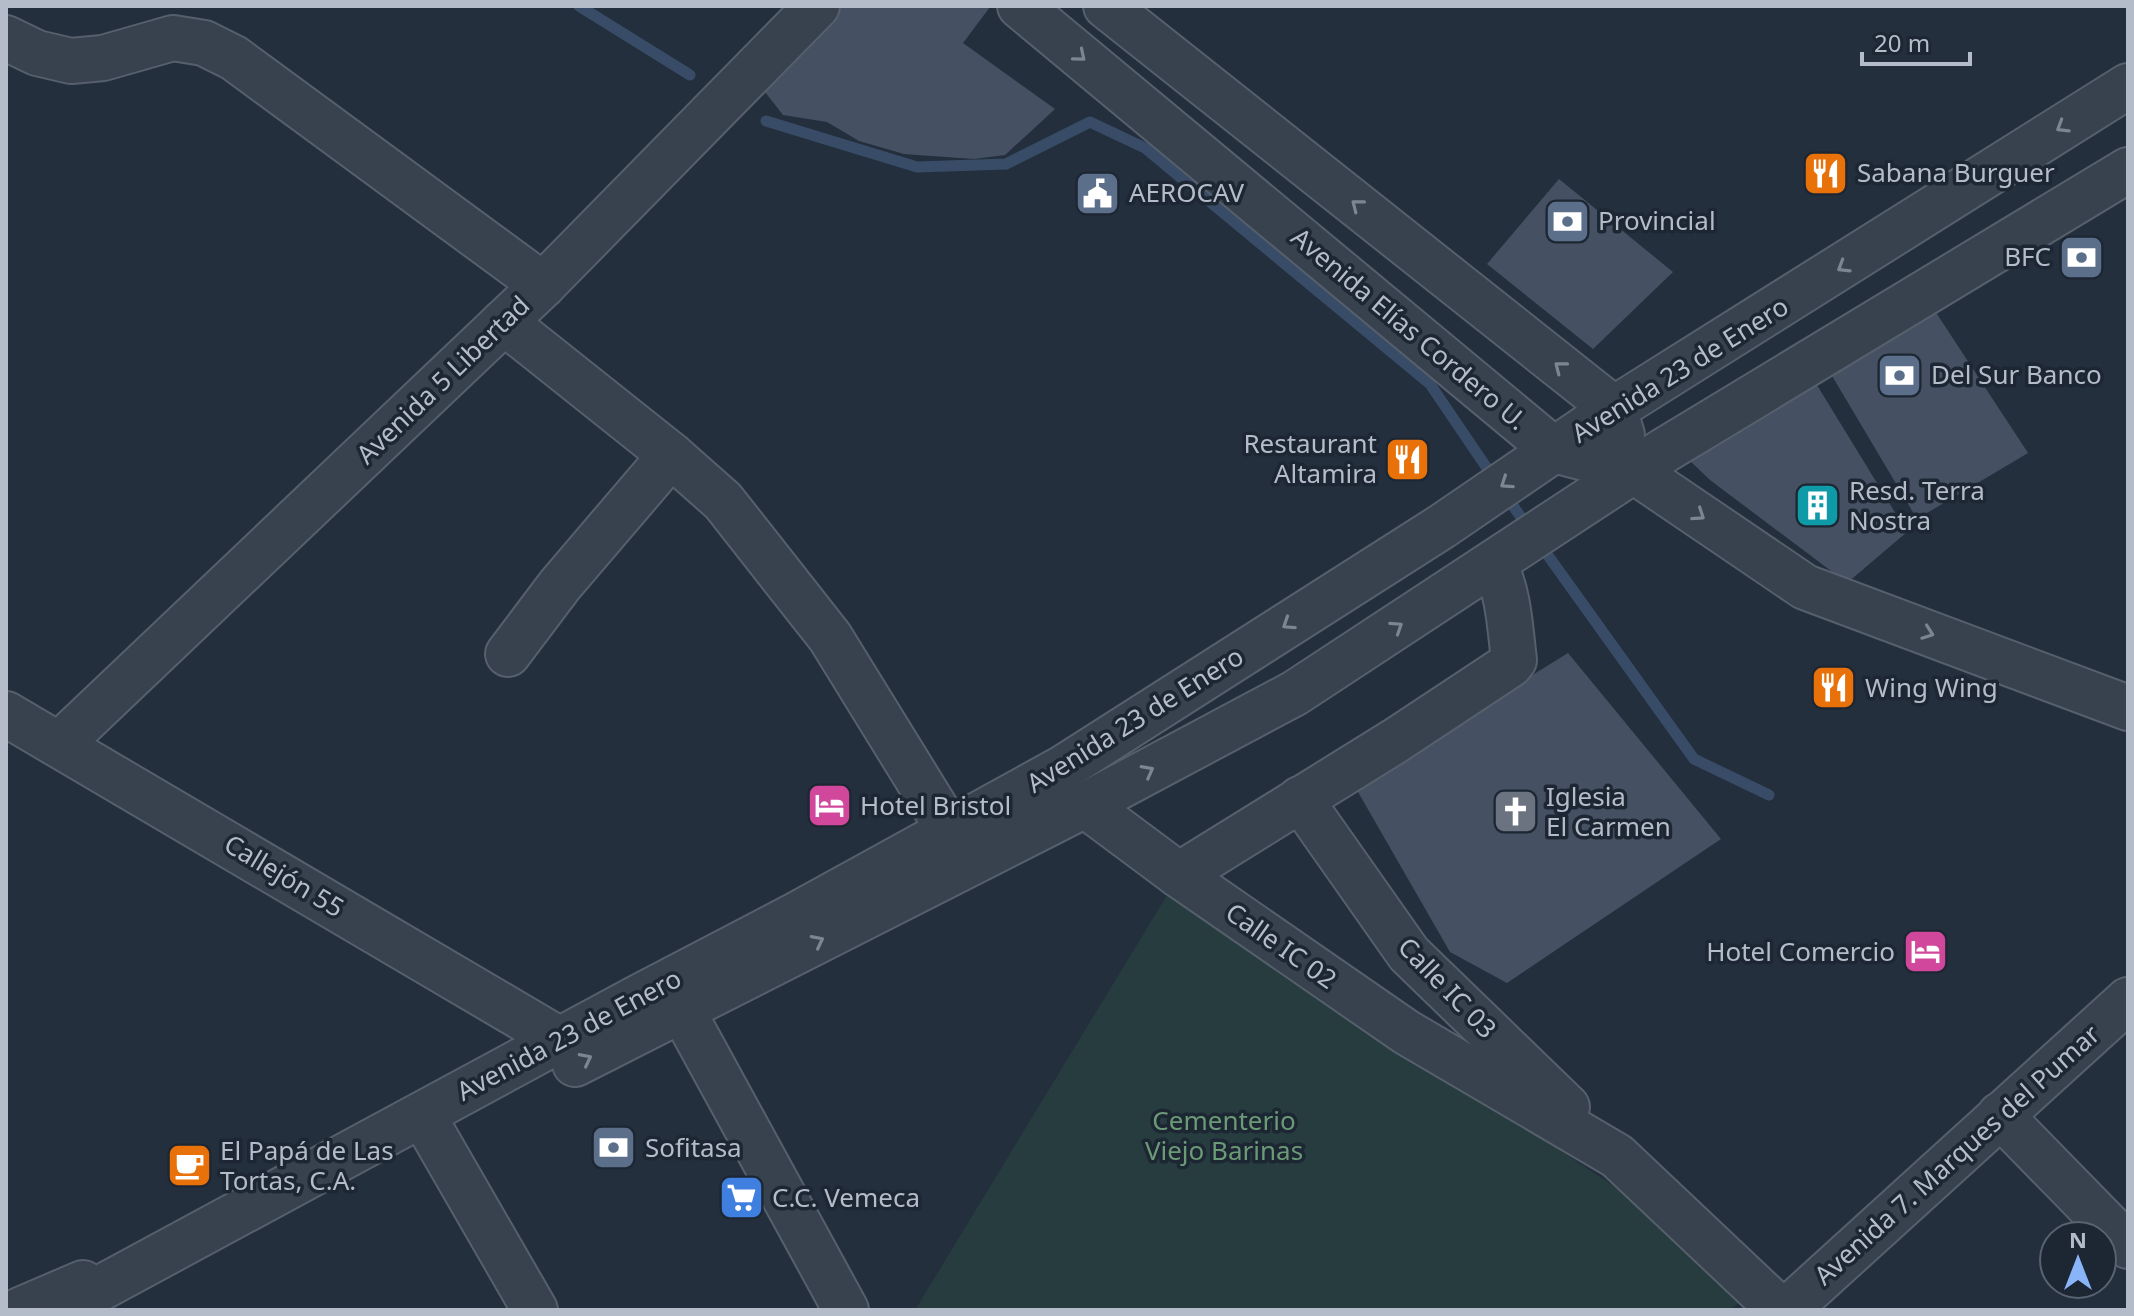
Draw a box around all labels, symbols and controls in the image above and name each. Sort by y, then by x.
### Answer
scale bar [1862,16,1970,66]
text: 20 m [1874,26,1930,59]
one-way arrow [1071,46,1085,61]
one-way arrow [2056,118,2071,133]
restaurant icon: Sabana Burguer [1802,149,1850,197]
place label: Sabana Burguer [1857,154,2055,190]
public building icon: AEROCAV [1074,169,1122,217]
place label: AEROCAV [1129,174,1245,210]
bank icon: Provincial [1543,197,1591,245]
one-way arrow [1352,200,1366,215]
place label: Provincial [1598,202,1716,238]
street label: Avenida Elías Cordero U. [1284,219,1535,438]
bank icon: BFC [2058,233,2106,281]
place label: BFC [2004,238,2051,274]
one-way arrow [1837,257,1851,272]
street label: Avenida 5 Libertad [348,287,537,471]
street label: Avenida 23 de Enero [1564,288,1795,451]
bank icon: Del Sur Banco [1876,351,1924,399]
place label: Del Sur Banco [1931,356,2102,392]
one-way arrow [1554,362,1569,376]
place label: Restaurant Altamira [1243,425,1377,491]
restaurant icon: Restaurant Altamira [1384,435,1432,483]
place label: Resd. Terra Nostra [1849,472,1985,538]
one-way arrow [1500,473,1514,488]
building icon: Resd. Terra Nostra [1794,482,1842,530]
one-way arrow [1690,505,1704,520]
one-way arrow [1282,615,1297,630]
one-way arrow [1389,622,1403,637]
one-way arrow [1921,623,1935,640]
street label: Avenida 23 de Enero [1019,638,1250,801]
restaurant icon: Wing Wing [1810,664,1858,712]
place label: Wing Wing [1865,669,1998,705]
one-way arrow [1140,766,1155,781]
place label: Iglesia El Carmen [1546,778,1671,844]
hotel icon: Hotel Bristol [805,782,853,830]
place label: Hotel Bristol [860,787,1011,823]
church icon: Iglesia El Carmen [1491,788,1539,836]
street label: Callejón 55 [218,825,351,925]
street label: Calle IC 02 [1219,894,1344,997]
hotel icon: Hotel Comercio [1902,928,1950,976]
street label: Calle IC 03 [1390,929,1505,1046]
place label: Hotel Comercio [1706,933,1895,969]
one-way arrow [809,936,824,951]
street label: Avenida 23 de Enero [450,960,687,1109]
street label: Avenida 7. Marques del Pumar [1806,1016,2107,1292]
one-way arrow [577,1053,592,1069]
park label: Cementerio Viejo Barinas [1145,1102,1303,1168]
bank icon: Sofitasa [590,1124,638,1172]
place label: Sofitasa [645,1129,742,1165]
place label: El Papá de Las Tortas, C.A. [220,1132,394,1198]
cafe icon: El Papá de Las Tortas, C.A. [165,1142,213,1190]
supermarket icon: C.C. Vemeca [717,1174,765,1222]
place label: C.C. Vemeca [772,1179,920,1215]
north arrow [2038,1220,2118,1300]
text: N [2069,1224,2087,1254]

